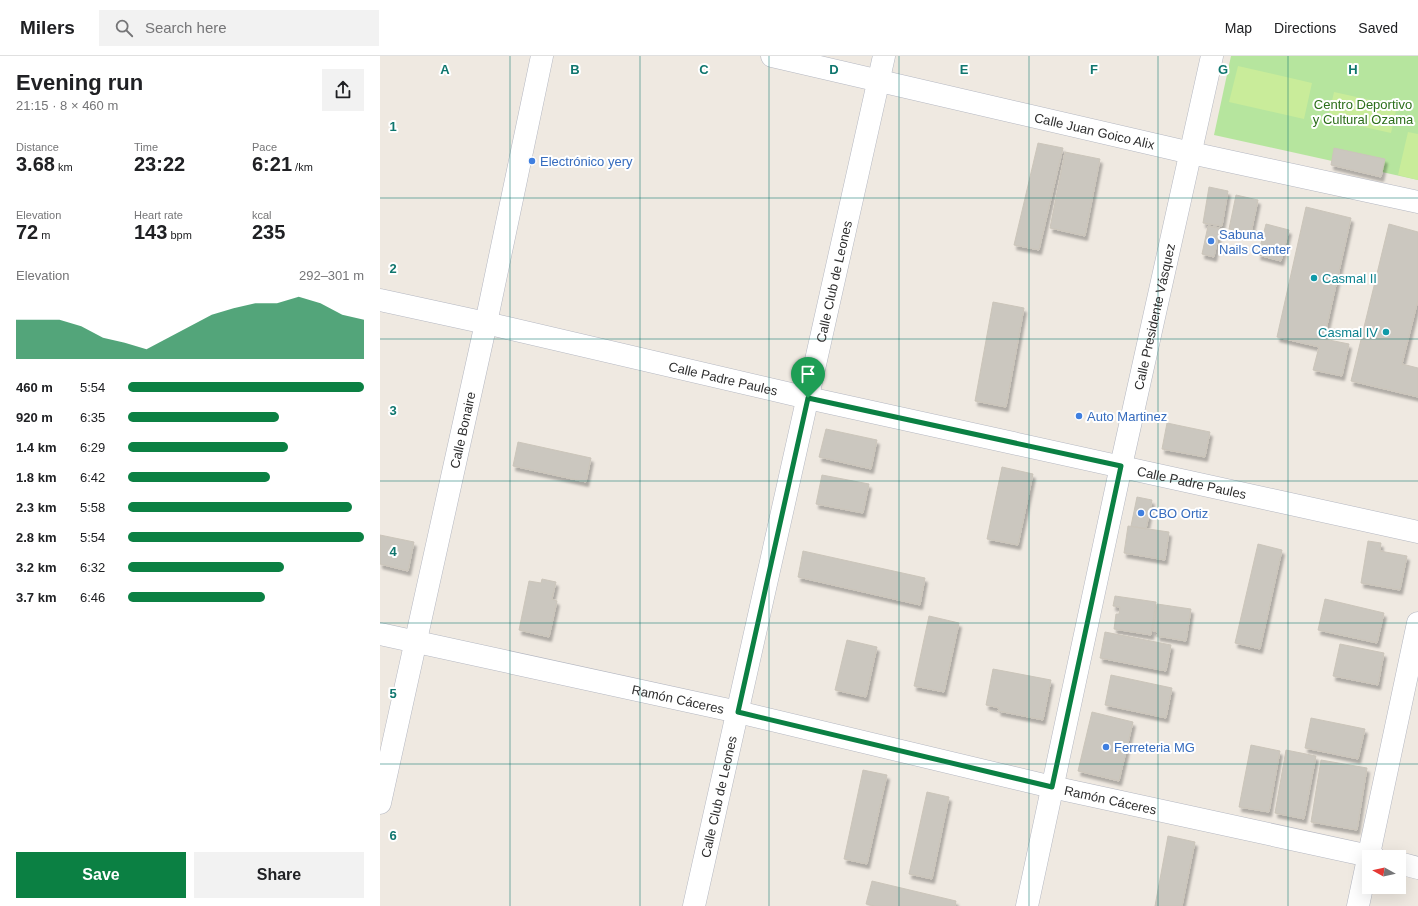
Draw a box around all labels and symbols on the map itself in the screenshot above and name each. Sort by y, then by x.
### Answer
text: A [440,62,450,77]
text: B [570,62,580,77]
text: C [699,62,709,77]
text: D [829,62,839,77]
text: E [960,62,969,77]
text: F [1090,62,1098,77]
text: G [1218,62,1228,77]
text: H [1348,62,1358,77]
park label: Centro Deportivo y Cultural Ozama [1313,97,1414,127]
street label: Calle Juan Goico Alix [1033,109,1157,152]
text: 1 [389,119,397,134]
place label: Electrónico yery [540,154,633,169]
marker: Electrónico yery [527,156,537,166]
street label: Calle Club de Leones [813,219,855,344]
place label: Sabuna Nails Center [1219,227,1291,257]
marker: Sabuna Nails Center [1206,236,1216,246]
street label: Calle Presidente Vásquez [1131,242,1178,391]
text: 2 [389,261,397,276]
place label: Casmal II [1322,271,1377,286]
marker: Casmal II [1309,273,1319,283]
place label: Casmal IV [1318,325,1378,340]
marker: Casmal IV [1381,327,1391,337]
pin [791,357,825,398]
street label: Calle Padre Paules [667,358,780,398]
street label: Calle Bonaire [447,390,478,470]
text: 3 [389,403,397,418]
place label: Auto Martinez [1087,409,1167,424]
marker: Auto Martinez [1074,411,1084,421]
street label: Calle Padre Paules [1136,463,1248,502]
place label: CBO Ortiz [1149,506,1208,521]
marker: CBO Ortiz [1136,508,1146,518]
text: 4 [389,544,397,559]
street label: Ramón Cáceres [630,682,726,716]
text: 5 [389,686,397,701]
street label: Calle Club de Leones [698,734,739,859]
place label: Ferreteria MG [1114,740,1195,755]
marker: Ferreteria MG [1101,742,1111,752]
street label: Ramón Cáceres [1063,782,1158,817]
text: 6 [389,828,397,843]
north arrow [1362,850,1406,894]

